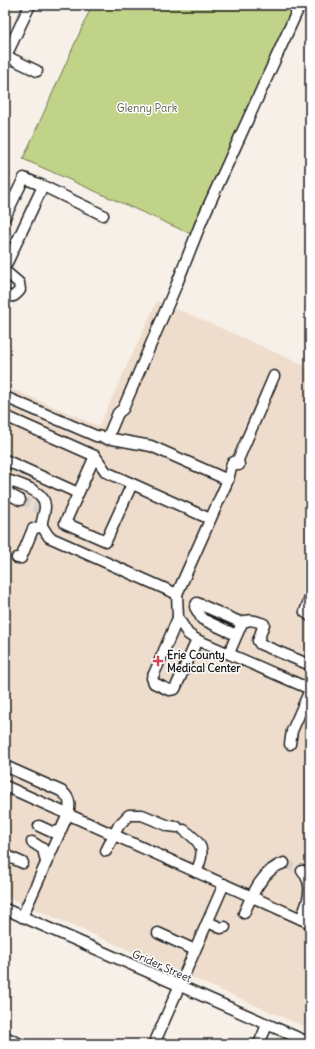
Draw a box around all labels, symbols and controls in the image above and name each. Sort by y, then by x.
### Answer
park label: Glenny Park [117,101,178,115]
place label: Erie County Medical Center [167,648,241,675]
marker: Erie County Medical Center [152,655,164,667]
street label: Grider Street [130,947,194,985]

